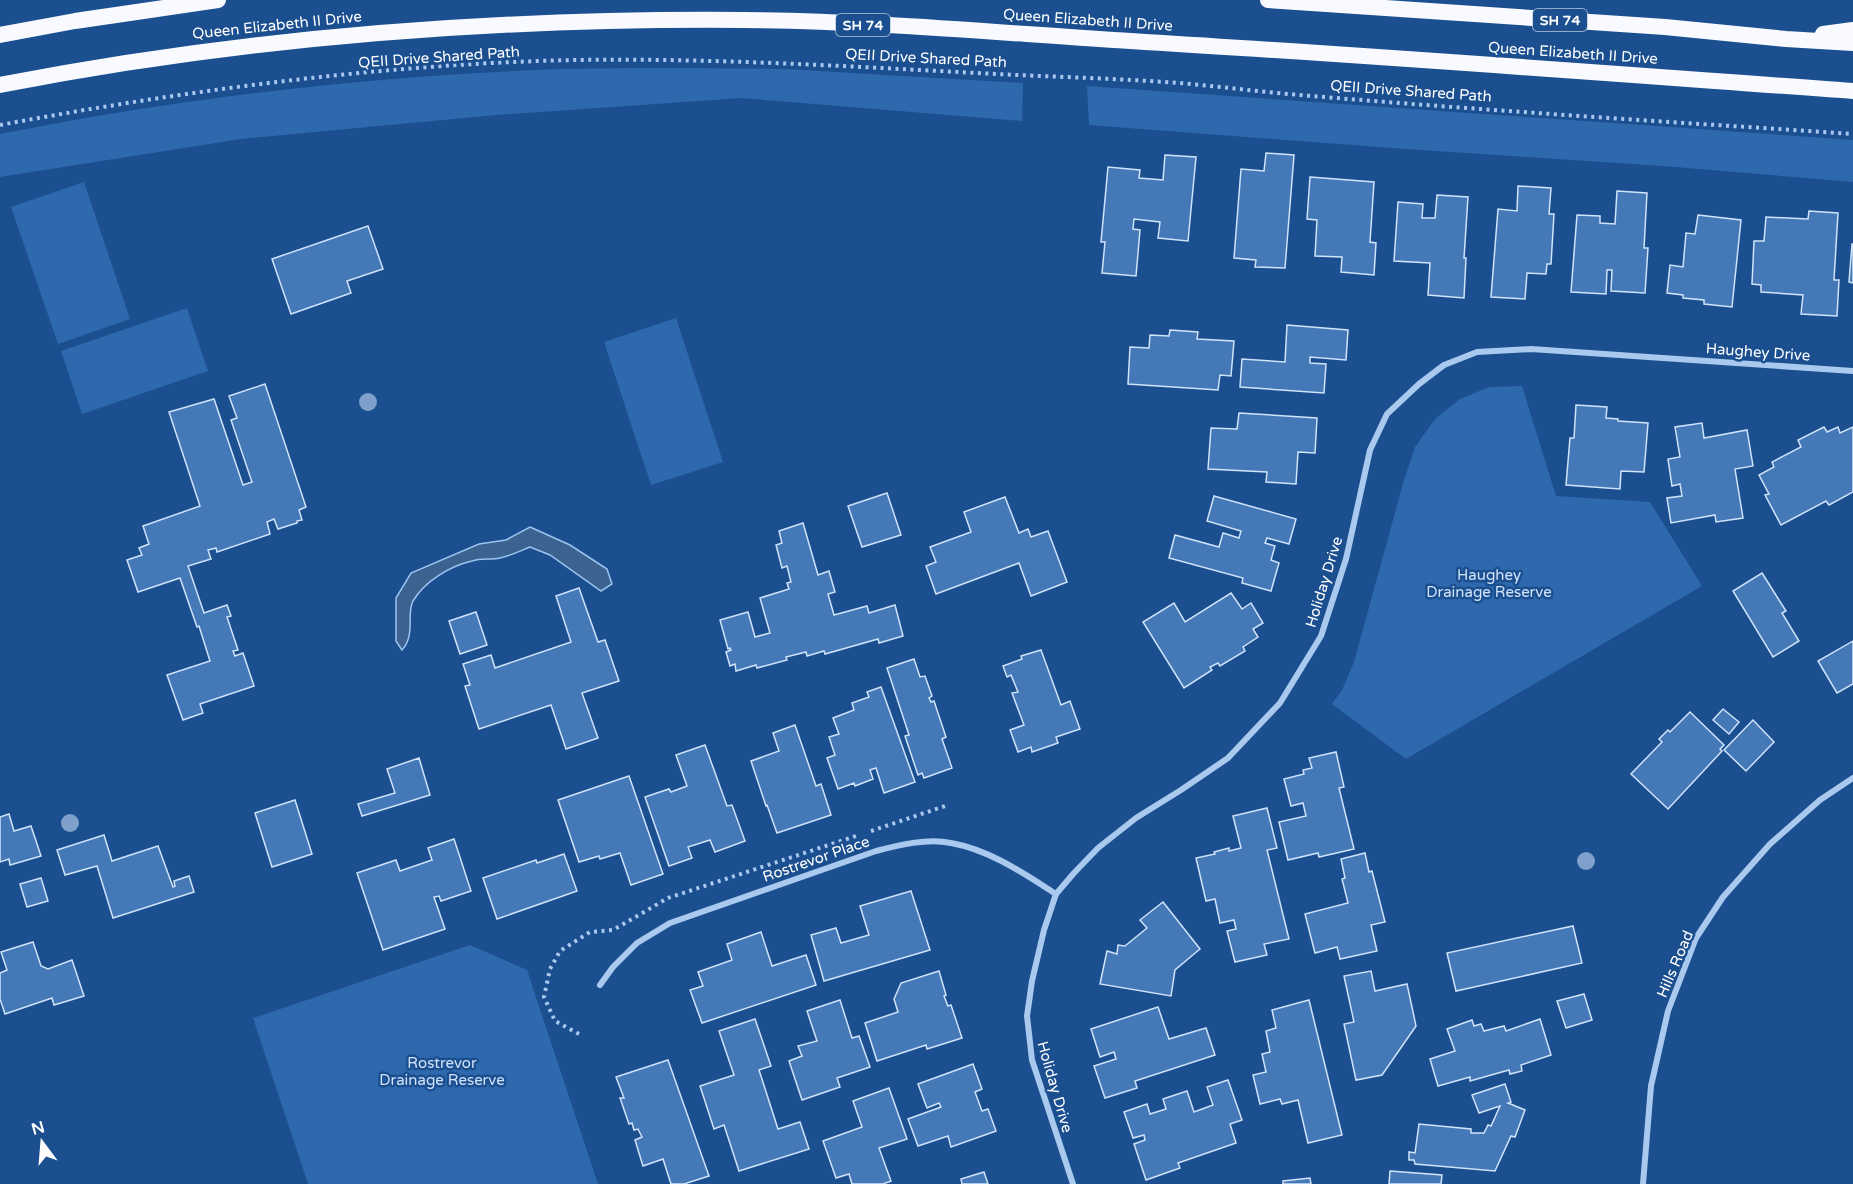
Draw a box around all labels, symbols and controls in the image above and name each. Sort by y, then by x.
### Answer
street label: Queen Elizabeth II Drive [1002,5,1174,35]
street label: Queen Elizabeth II Drive [191,7,363,43]
road number: SH 74 [1533,9,1587,31]
road number: SH 74 [836,14,890,36]
street label: Queen Elizabeth II Drive [1487,38,1659,68]
street label: QEII Drive Shared Path [358,42,520,72]
street label: QEII Drive Shared Path [845,45,1007,71]
street label: QEII Drive Shared Path [1330,76,1492,106]
street label: Haughey Drive [1705,339,1811,365]
street label: Holiday Drive [1302,534,1346,630]
park label: Haughey Drainage Reserve [1426,566,1552,601]
street label: Rostrevor Place [760,832,872,886]
street label: Hills Road [1653,928,1697,1000]
street label: Holiday Drive [1033,1039,1077,1135]
park label: Rostrevor Drainage Reserve [379,1054,505,1089]
north arrow [12,1112,72,1172]
text: N [29,1117,47,1140]

